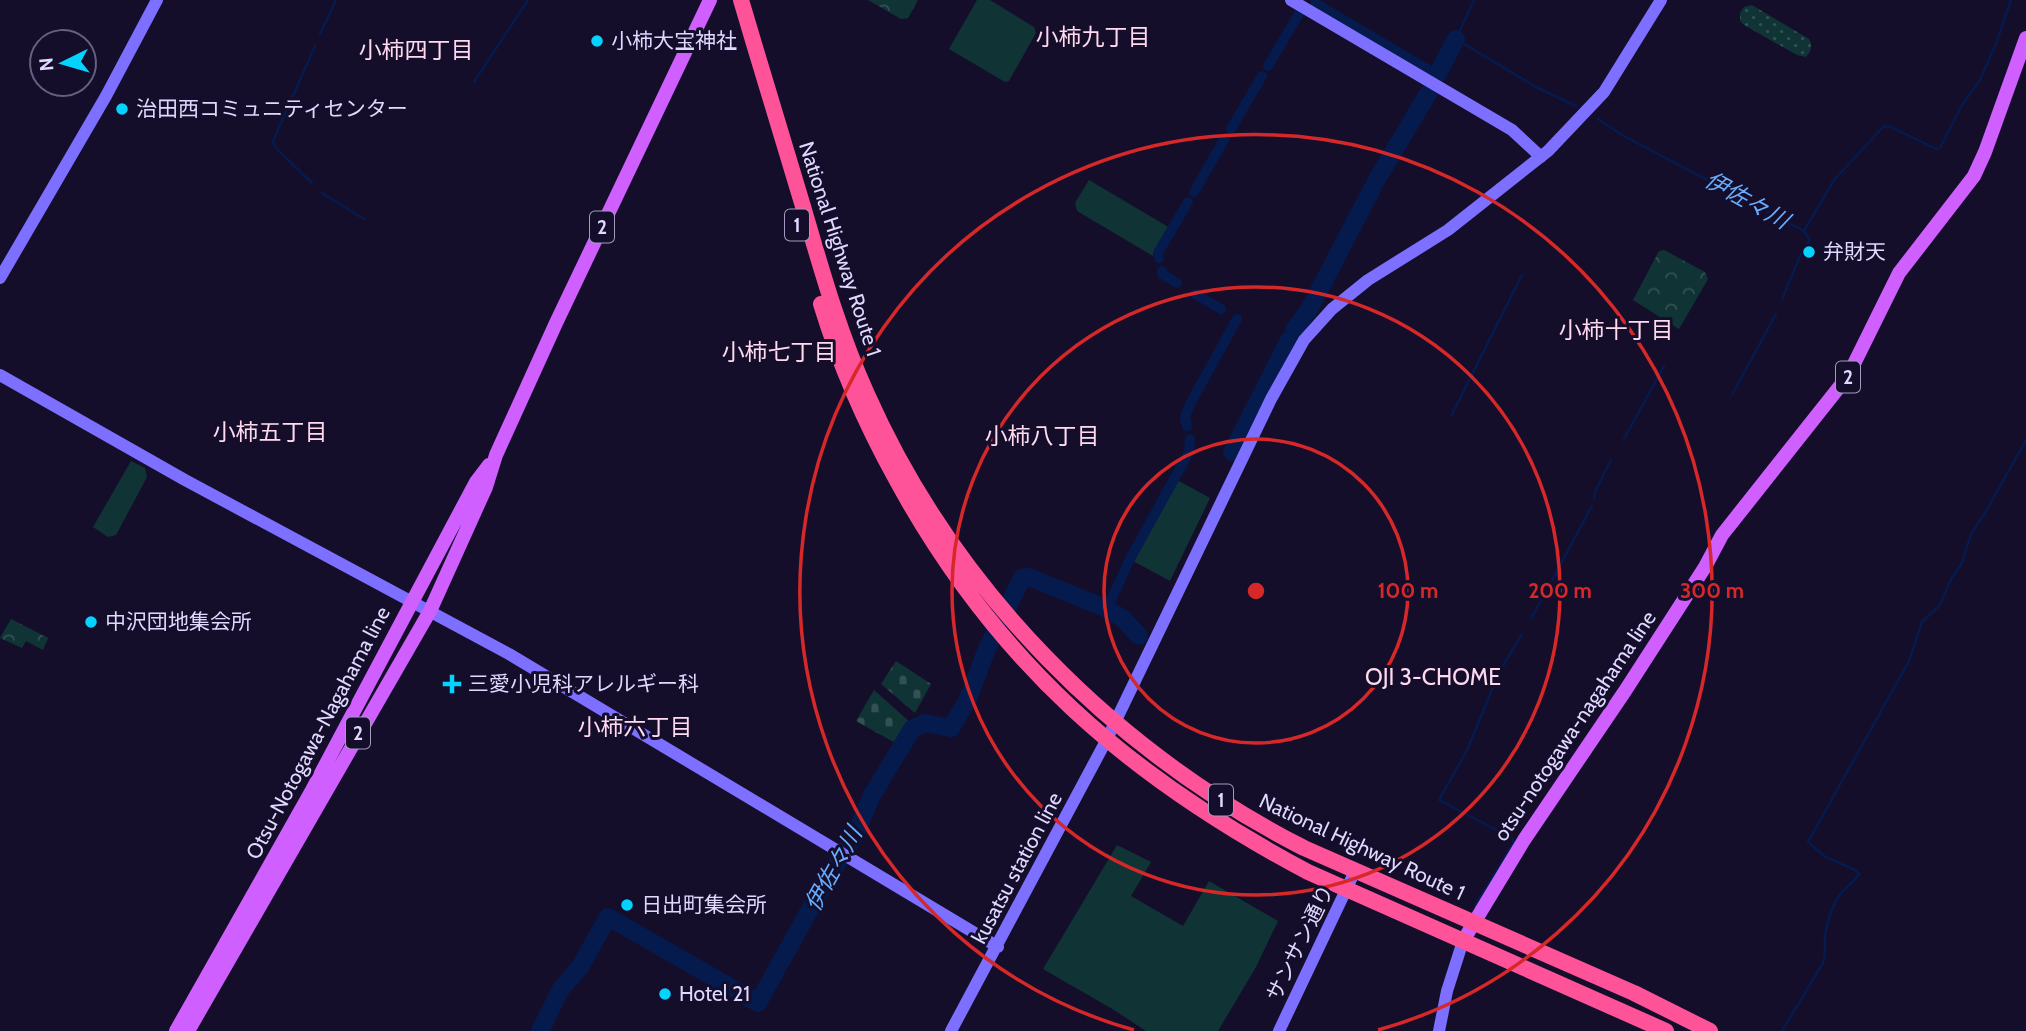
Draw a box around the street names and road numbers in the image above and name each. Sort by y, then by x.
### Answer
street label: National Highway Route 1 [794,138,887,359]
road number: 1 [785,210,809,241]
road number: 2 [590,212,614,243]
road number: 2 [1836,362,1860,392]
street label: Otsu-Notogawa-Nagahama line [240,602,395,863]
street label: otsu-notogawa-nagahama line [1488,606,1661,846]
road number: 2 [346,718,370,748]
road number: 1 [1209,785,1233,816]
street label: kusatsu station line [966,788,1067,948]
street label: National Highway Route 1 [1255,788,1469,905]
street label: サンサン通り [1261,881,1338,1005]

